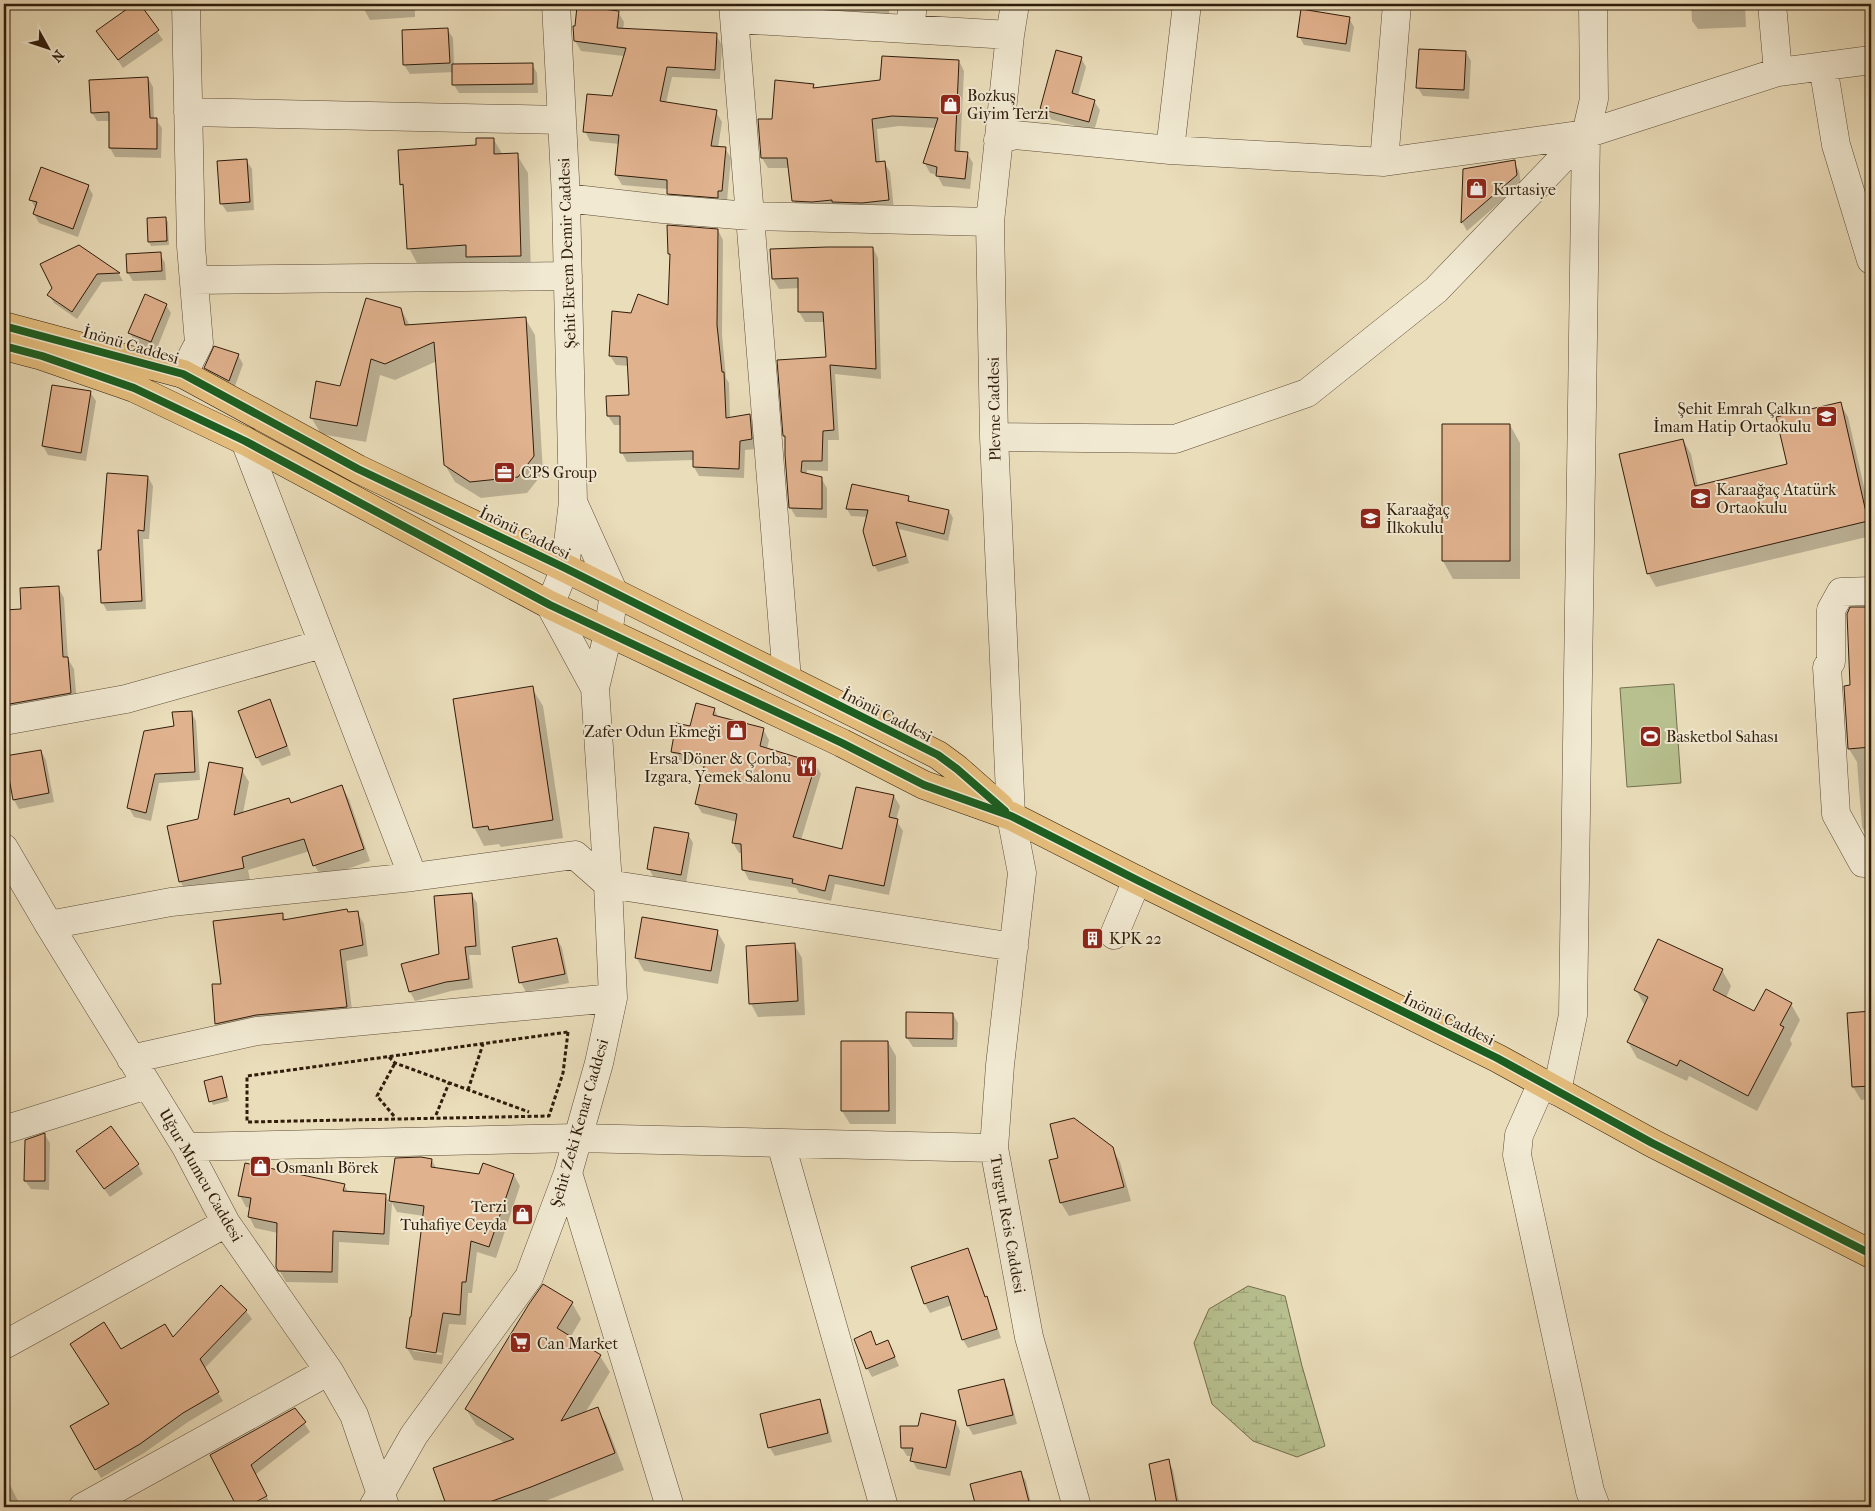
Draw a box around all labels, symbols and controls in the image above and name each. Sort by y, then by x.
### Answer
north arrow [22,22,72,72]
text: N [47,47,68,66]
place label: Bozkuş Giyim Terzi [967,86,1049,123]
shop icon: Bozkuş Giyim Terzi [939,92,963,116]
street label: Şehit Ekrem Demir Caddesi [554,157,580,349]
shop icon: Kırtasiye [1465,177,1489,201]
place label: Kırtasiye [1493,180,1556,199]
street label: İnönü Caddesi [81,322,182,368]
street label: Plevne Caddesi [984,356,1004,461]
place label: Şehit Emrah Çalkın İmam Hatip Ortaokulu [1653,399,1812,436]
school or university icon: Şehit Emrah Çalkın İmam Hatip Ortaokulu [1815,405,1839,429]
office icon: CPS Group [493,460,517,484]
place label: CPS Group [521,463,597,482]
place label: Karaağaç Atatürk Ortaokulu [1716,480,1837,517]
school or university icon: Karaağaç Atatürk Ortaokulu [1688,486,1712,510]
place label: Karaağaç İlkokulu [1386,500,1450,537]
street label: İnönü Caddesi [476,503,574,563]
school or university icon: Karaağaç İlkokulu [1358,506,1382,530]
street label: İnönü Caddesi [838,684,936,746]
shop icon: Zafer Odun Ekmeği [725,719,749,743]
place label: Zafer Odun Ekmeği [584,722,721,741]
sports icon: Basketbol Sahası [1638,724,1662,748]
place label: Basketbol Sahası [1666,727,1779,746]
place label: Ersa Döner & Çorba, Izgara, Yemek Salonu [644,749,791,786]
restaurant icon: Ersa Döner & Çorba, Izgara, Yemek Salonu [795,755,819,779]
building icon: KPK 22 [1081,926,1105,950]
place label: KPK 22 [1109,929,1162,948]
street label: İnönü Caddesi [1400,989,1498,1049]
street label: Şehit Zeki Kenar Caddesi [546,1036,612,1209]
street label: Uğur Mumcu Caddesi [155,1105,247,1245]
street label: Turgut Reis Caddesi [986,1153,1030,1295]
shop icon: Osmanlı Börek [248,1155,272,1179]
place label: Osmanlı Börek [276,1158,379,1177]
place label: Terzi Tuhafiye Ceyda [400,1197,508,1234]
shop icon: Terzi Tuhafiye Ceyda [511,1203,535,1227]
supermarket icon: Can Market [509,1331,533,1355]
place label: Can Market [537,1334,619,1353]

